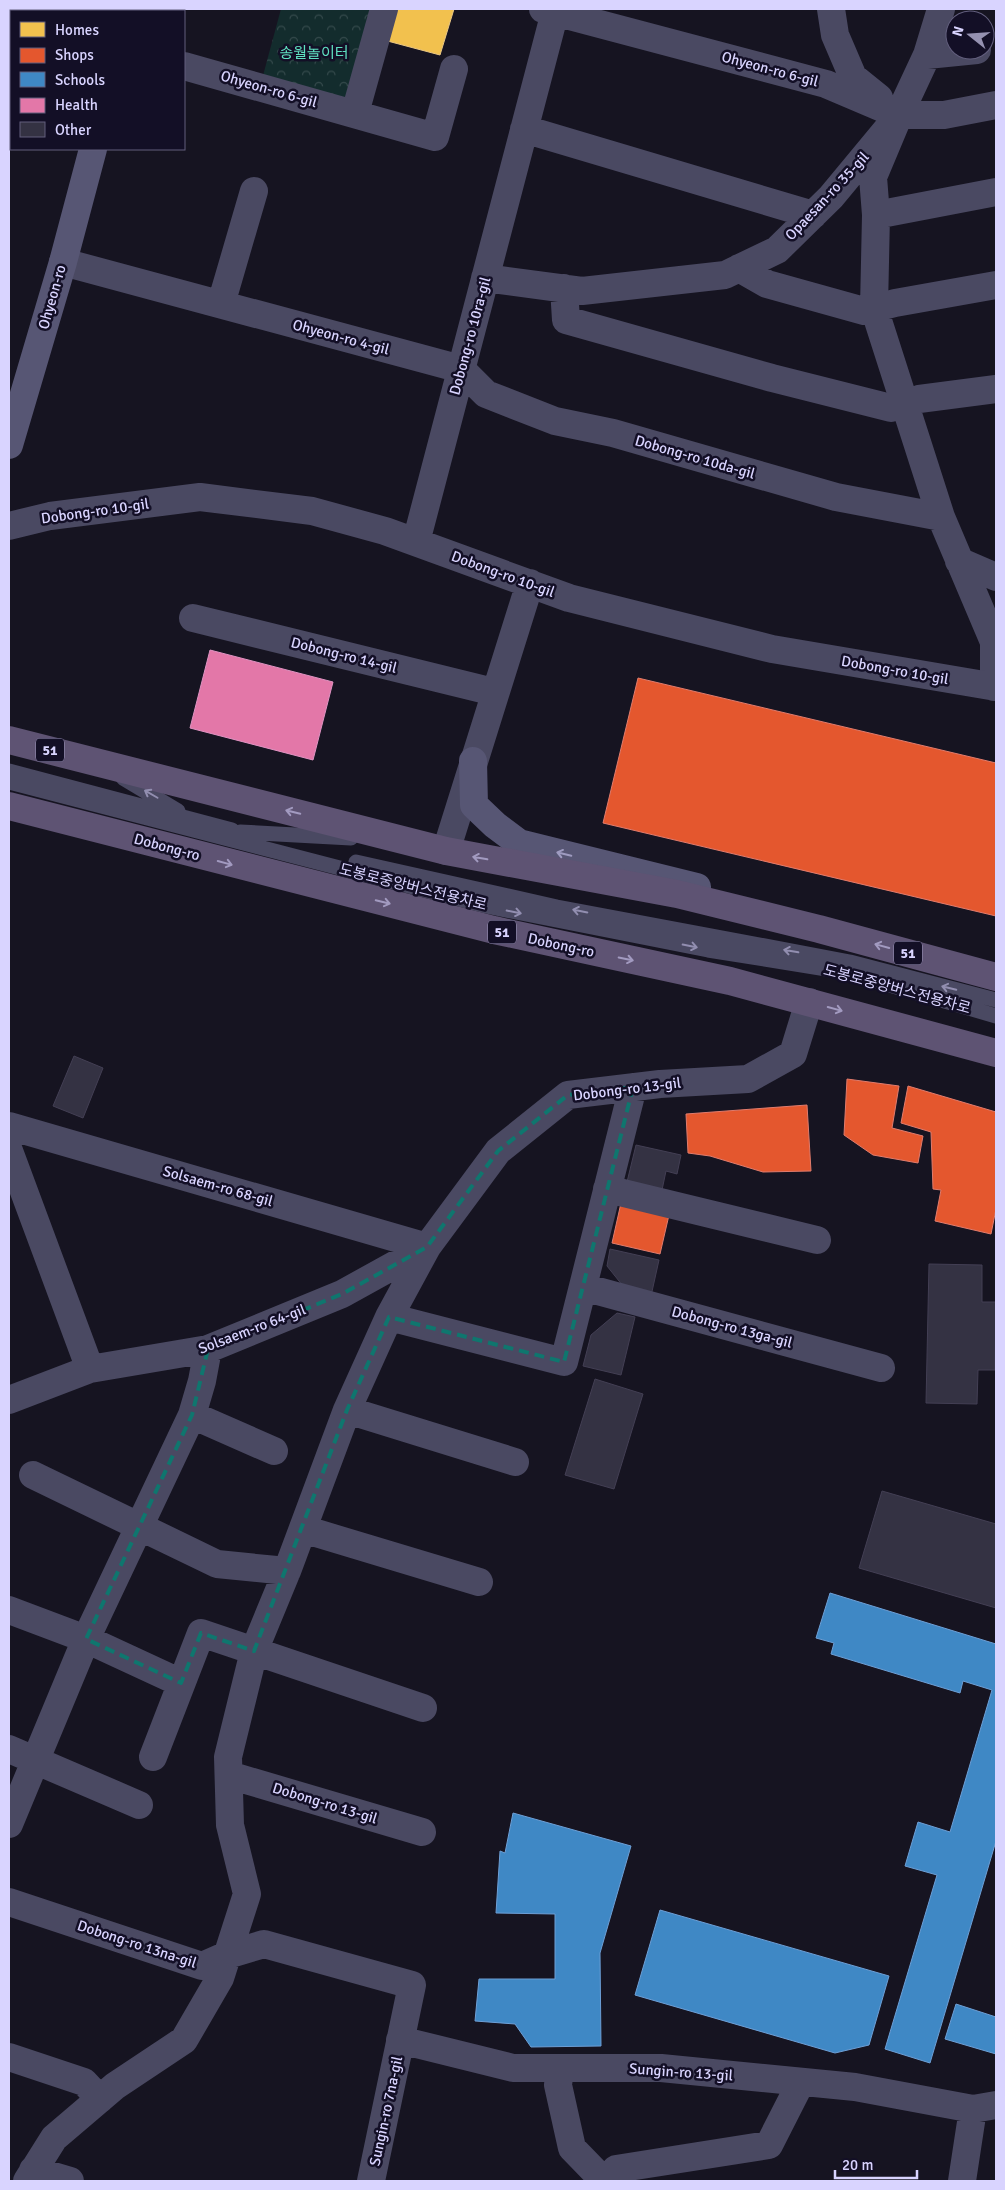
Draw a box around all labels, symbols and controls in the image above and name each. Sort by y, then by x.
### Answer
legend [10,10,185,150]
north arrow [945,10,995,60]
text: Homes [55,21,99,39]
text: N [948,24,968,38]
park label: 송월놀이터 [279,44,349,62]
text: Shops [55,46,94,64]
street label: Ohyeon-ro 6-gil [720,47,820,91]
street label: Ohyeon-ro 6-gil [219,67,319,111]
text: Schools [55,71,106,89]
text: Health [55,96,98,114]
text: Other [55,121,92,139]
street label: Opaesan-ro 35-gil [781,148,873,244]
street label: Ohyeon-ro [34,262,70,331]
street label: Dobong-ro 10ra-gil [446,275,494,397]
street label: Ohyeon-ro 4-gil [291,315,391,359]
street label: Dobong-ro 10da-gil [633,431,757,483]
street label: Dobong-ro 10-gil [40,495,150,527]
street label: Dobong-ro 10-gil [449,547,557,601]
street label: Dobong-ro 14-gil [289,633,399,677]
street label: Dobong-ro 10-gil [840,652,950,688]
road number: 51 [36,738,64,762]
one-way arrow [144,788,158,798]
one-way arrow [285,807,301,816]
street label: Dobong-ro [132,830,202,864]
one-way arrow [556,849,572,858]
one-way arrow [473,852,489,862]
one-way arrow [217,858,233,868]
street label: 도봉로중앙버스전용차로 [337,860,489,914]
one-way arrow [374,898,390,907]
one-way arrow [572,906,588,915]
one-way arrow [505,907,521,917]
road number: 51 [488,920,516,944]
street label: Dobong-ro [526,929,596,961]
one-way arrow [874,940,890,950]
road number: 51 [894,941,922,964]
one-way arrow [682,942,698,952]
one-way arrow [783,946,799,956]
one-way arrow [618,955,634,964]
street label: 도봉로중앙버스전용차로 [821,961,973,1017]
one-way arrow [942,983,958,992]
one-way arrow [827,1005,843,1015]
street label: Dobong-ro 13-gil [572,1073,682,1105]
street label: Solsaem-ro 68-gil [161,1162,275,1210]
street label: Solsaem-ro 64-gil [196,1300,308,1358]
street label: Dobong-ro 13ga-gil [670,1302,794,1352]
street label: Dobong-ro 13-gil [270,1779,380,1827]
street label: Dobong-ro 13na-gil [75,1916,199,1972]
street label: Sungin-ro 7na-gil [366,2054,406,2168]
street label: Sungin-ro 13-gil [628,2059,734,2085]
scale bar [835,2148,918,2180]
text: 20 m [842,2156,873,2174]

